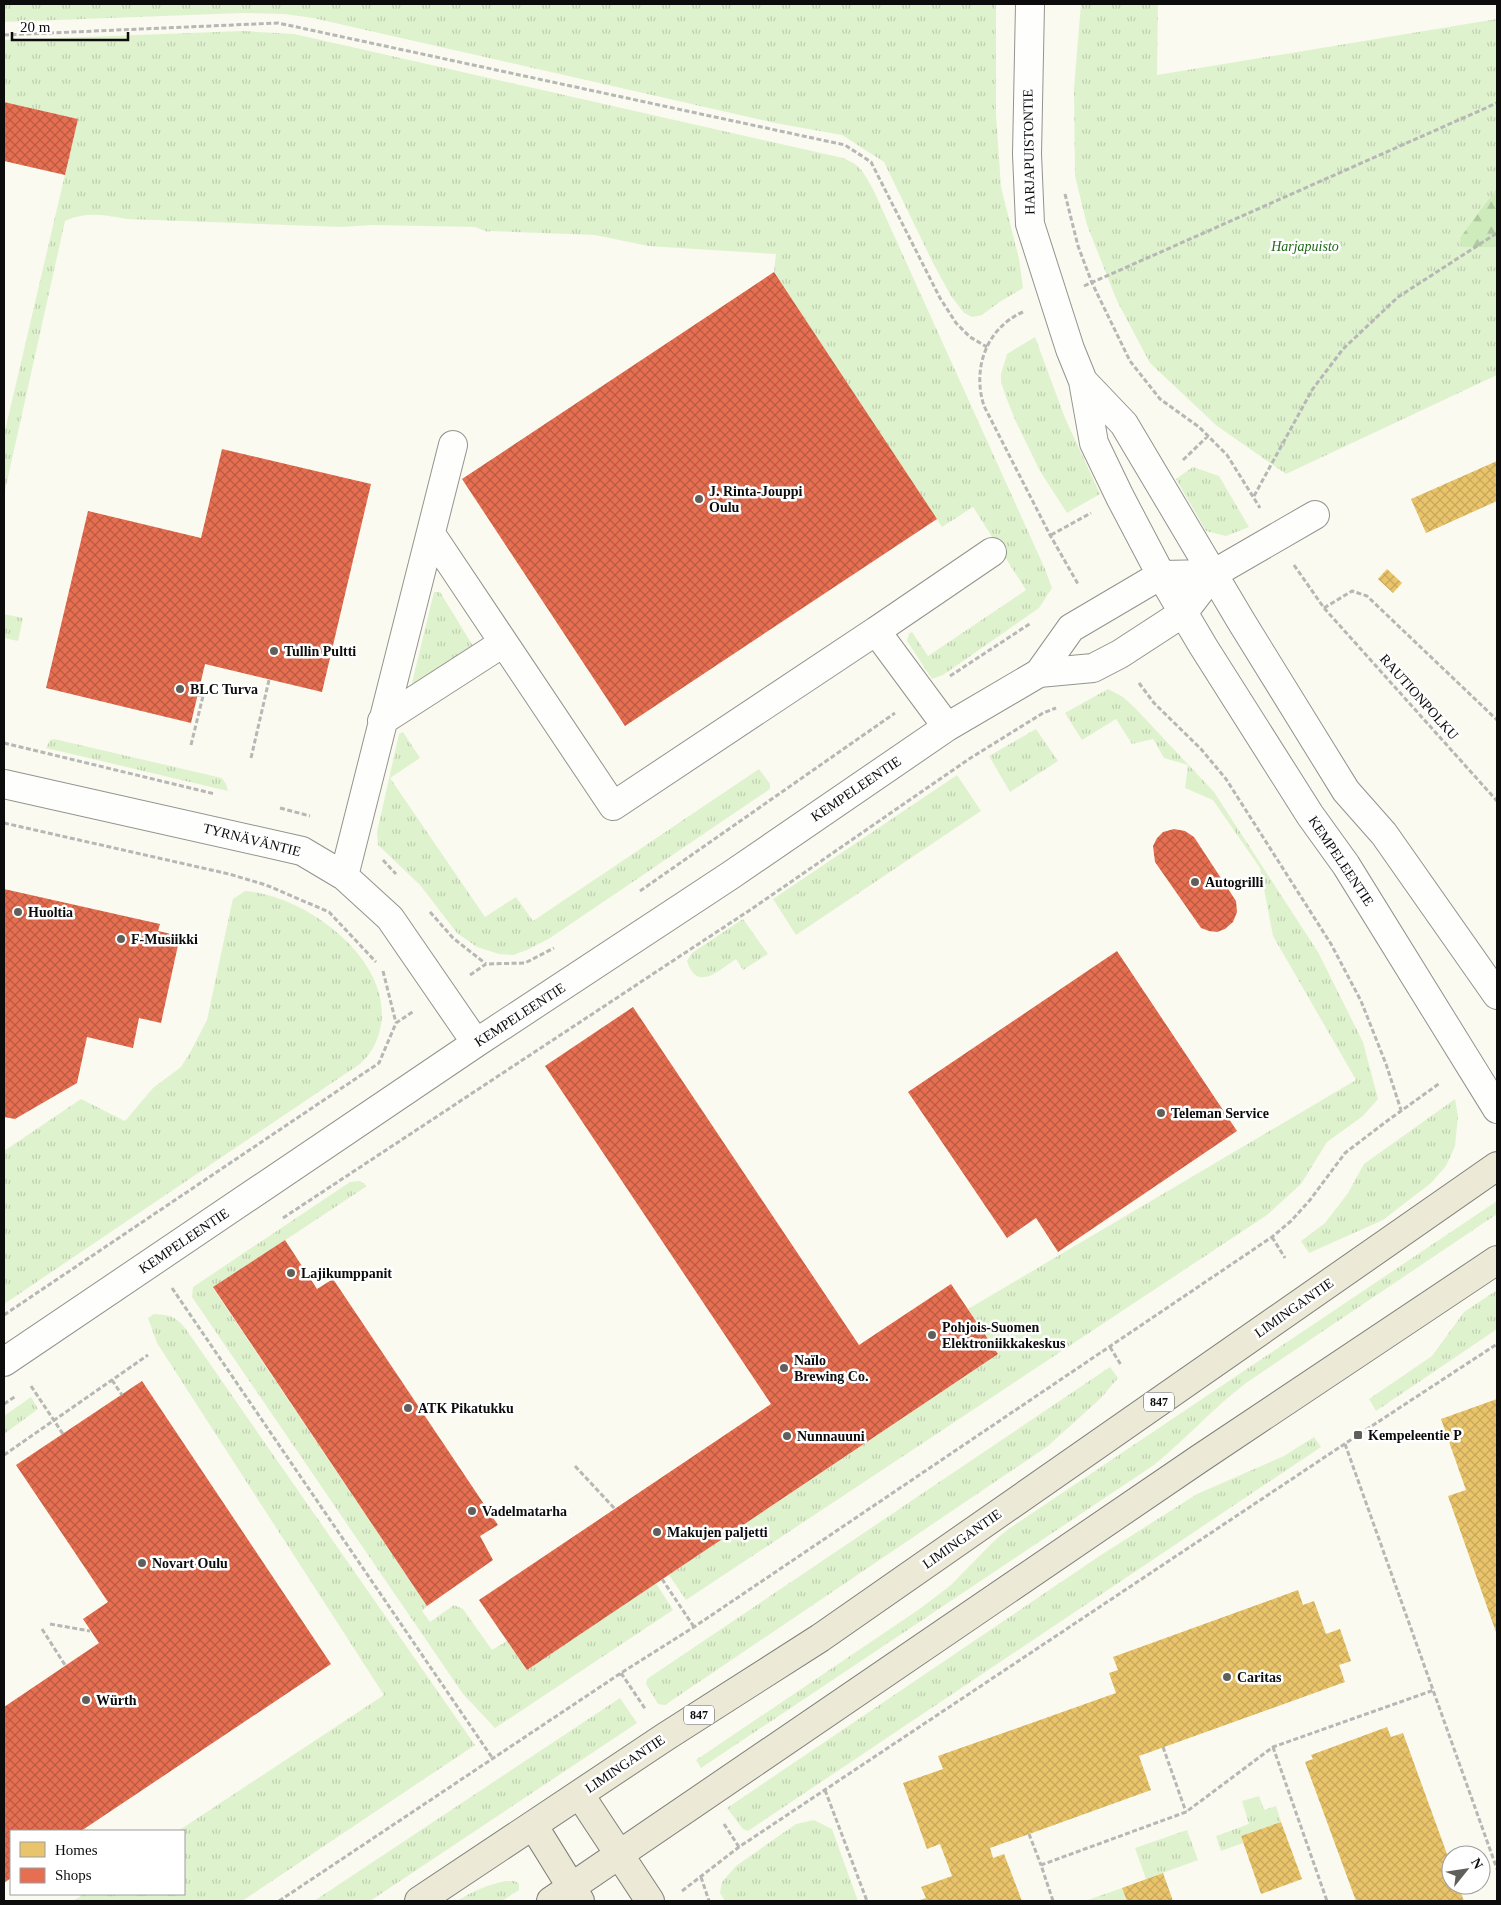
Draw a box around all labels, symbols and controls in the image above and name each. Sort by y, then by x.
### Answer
scale bar [12,10,129,42]
text: 20 m [20,19,51,35]
street label: HARJAPUISTONTIE [1020,89,1038,215]
park label: Harjapuisto [1270,239,1339,254]
place label: J. Rinta-Jouppi Oulu [709,484,802,515]
marker: J. Rinta-Jouppi Oulu [693,493,705,505]
place label: Tullin Pultti [284,644,356,659]
marker: Tullin Pultti [268,645,280,657]
street label: RAUTIONPOLKU [1377,651,1461,743]
place label: BLC Turva [190,682,258,697]
marker: BLC Turva [174,683,186,695]
street label: KEMPELEENTIE [808,753,904,825]
street label: KEMPELEENTIE [1305,813,1377,909]
street label: TYRNÄVÄNTIE [202,820,303,859]
place label: Autogrilli [1205,875,1263,890]
marker: Autogrilli [1189,876,1201,888]
place label: Huoltia [28,905,73,920]
marker: Huoltia [12,906,24,918]
place label: F-Musiikki [131,932,198,947]
marker: F-Musiikki [115,933,127,945]
street label: KEMPELEENTIE [472,980,568,1050]
place label: Teleman Service [1171,1106,1269,1121]
marker: Teleman Service [1155,1107,1167,1119]
street label: KEMPELEENTIE [136,1205,232,1277]
place label: Lajikumppanit [301,1266,392,1281]
marker: Lajikumppanit [285,1267,297,1279]
street label: LIMINGANTIE [1252,1275,1336,1341]
place label: Pohjois-Suomen Elektroniikkakeskus [942,1320,1066,1351]
marker: Pohjois-Suomen Elektroniikkakeskus [926,1329,938,1341]
place label: Naïlo Brewing Co. [794,1353,868,1384]
marker: Naïlo Brewing Co. [778,1362,790,1374]
road number: 847 [1144,1392,1174,1411]
place label: ATK Pikatukku [418,1401,514,1416]
marker: ATK Pikatukku [402,1402,414,1414]
place label: Kempeleentie P [1368,1428,1462,1443]
place label: Nunnauuni [797,1429,865,1444]
marker: Kempeleentie P [1352,1429,1364,1441]
marker: Nunnauuni [781,1430,793,1442]
place label: Vadelmatarha [482,1504,567,1519]
marker: Vadelmatarha [466,1505,478,1517]
street label: LIMINGANTIE [920,1506,1004,1572]
place label: Makujen paljetti [667,1525,768,1540]
marker: Makujen paljetti [651,1526,663,1538]
place label: Novart Oulu [152,1556,228,1571]
marker: Novart Oulu [136,1557,148,1569]
place label: Caritas [1237,1670,1282,1685]
marker: Caritas [1221,1671,1233,1683]
place label: Würth [96,1693,137,1708]
marker: Würth [80,1694,92,1706]
road number: 847 [684,1706,714,1724]
street label: LIMINGANTIE [582,1732,668,1796]
legend [10,1830,185,1895]
text: Homes [55,1842,98,1858]
north arrow [1441,1845,1491,1895]
text: N [1468,1856,1486,1872]
text: Shops [55,1867,92,1883]

